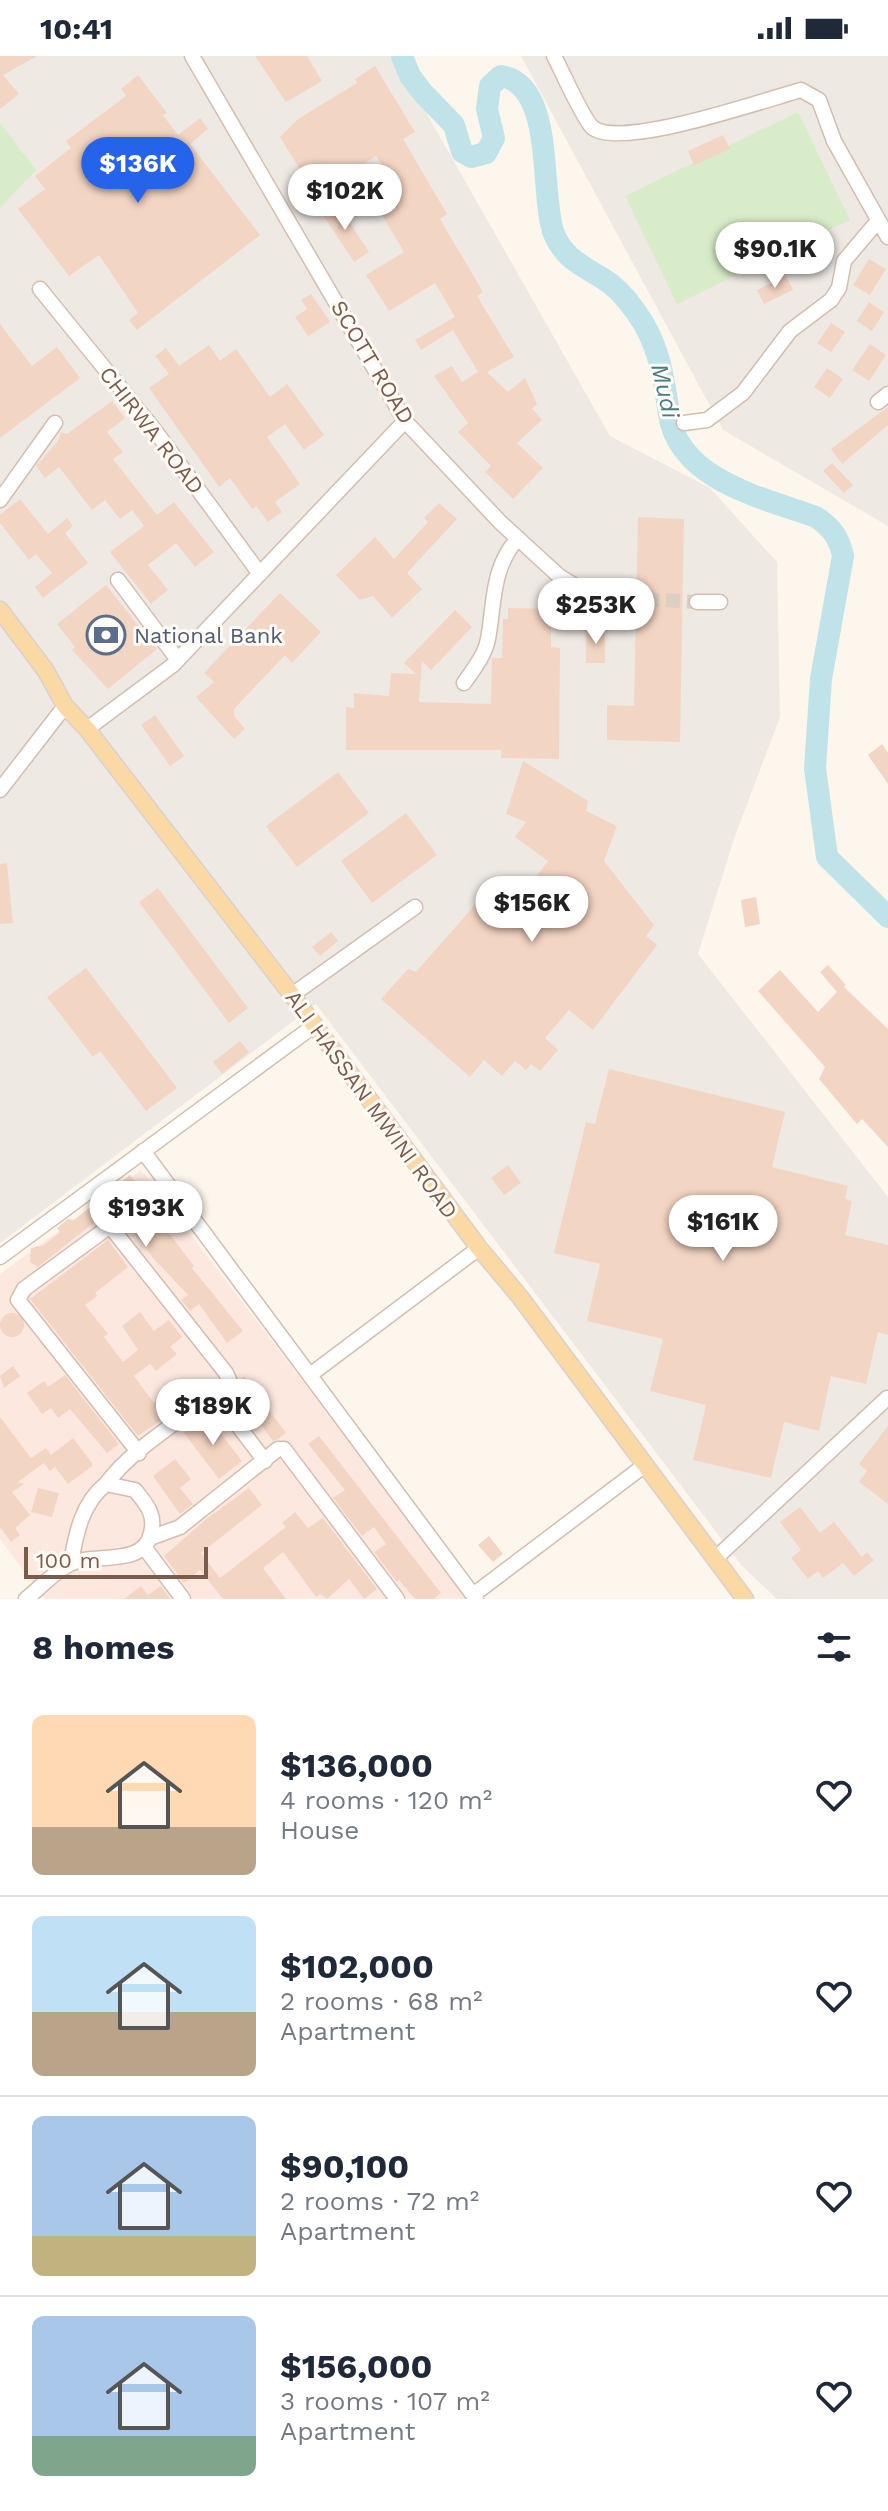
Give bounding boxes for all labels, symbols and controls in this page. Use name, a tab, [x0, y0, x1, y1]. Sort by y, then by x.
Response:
text: 10:41	[40, 11, 113, 46]
pin: $136K	[82, 137, 194, 205]
text: $136K	[99, 148, 177, 178]
pin: $102K	[289, 164, 401, 232]
text: $102K	[306, 175, 384, 205]
pin: $90.1K	[710, 222, 840, 290]
text: $90.1K	[733, 233, 817, 263]
street label: SCOTT ROAD	[326, 296, 419, 428]
water label: Mudi	[645, 361, 685, 422]
street label: CHIRWA ROAD	[94, 362, 209, 499]
pin: $253K	[540, 578, 652, 646]
text: $253K	[556, 589, 636, 619]
bank icon: National Bank	[85, 614, 127, 656]
place label: National Bank	[134, 623, 283, 648]
pin: $156K	[476, 876, 588, 944]
text: $156K	[493, 887, 571, 917]
street label: ALI HASSAN MWINI ROAD	[280, 985, 463, 1223]
pin: $193K	[90, 1181, 202, 1249]
text: $193K	[107, 1192, 185, 1222]
pin: $161K	[667, 1195, 779, 1263]
text: $161K	[687, 1206, 759, 1236]
pin: $189K	[157, 1379, 269, 1447]
text: $189K	[174, 1390, 252, 1420]
scale bar	[24, 1543, 208, 1579]
text: 100 m	[36, 1548, 100, 1573]
icon: filters	[812, 1625, 856, 1669]
text: 8 homes	[32, 1627, 174, 1667]
text: $136,000	[280, 1745, 433, 1785]
icon: home	[96, 1747, 192, 1843]
icon: heart	[812, 1773, 856, 1817]
text: 4 rooms · 120 m²	[280, 1785, 492, 1815]
text: House	[280, 1815, 359, 1845]
text: $102,000	[280, 1946, 434, 1986]
icon: home	[96, 1948, 192, 2044]
icon: heart	[812, 1974, 856, 2018]
text: 2 rooms · 68 m²	[280, 1986, 482, 2016]
text: Apartment	[280, 2016, 416, 2046]
text: $90,100	[280, 2146, 409, 2186]
icon: home	[96, 2148, 192, 2244]
icon: heart	[812, 2174, 856, 2218]
text: 2 rooms · 72 m²	[280, 2186, 479, 2216]
text: Apartment	[280, 2216, 416, 2246]
text: $156,000	[280, 2346, 432, 2386]
icon: home	[96, 2348, 192, 2444]
icon: heart	[812, 2374, 856, 2418]
text: 3 rooms · 107 m²	[280, 2386, 490, 2416]
text: Apartment	[280, 2416, 416, 2446]

